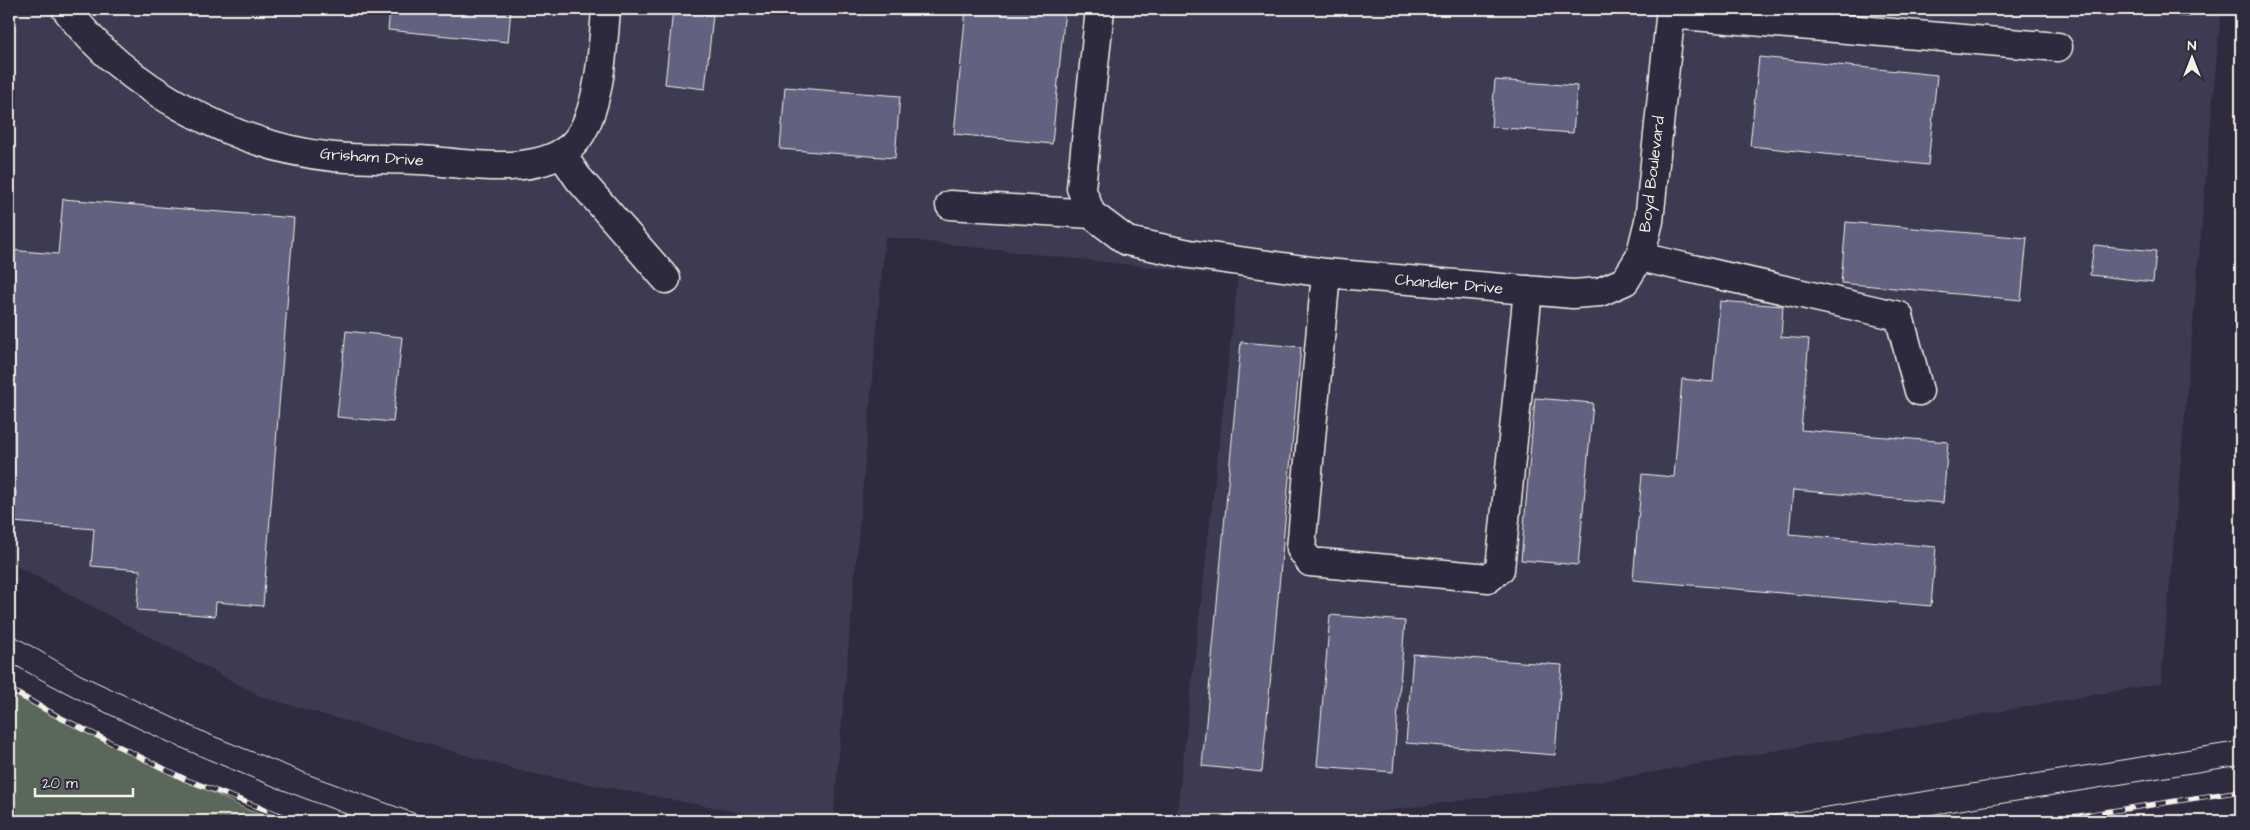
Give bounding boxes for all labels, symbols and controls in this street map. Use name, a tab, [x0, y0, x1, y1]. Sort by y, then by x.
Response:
north arrow	[2168, 32, 2218, 82]
text: N	[2188, 36, 2197, 56]
street label: Boyd Boulevard	[1634, 115, 1671, 233]
street label: Grisham Drive	[319, 142, 425, 172]
street label: Chandler Drive	[1394, 268, 1504, 300]
scale bar	[35, 765, 132, 797]
text: 20 m	[42, 773, 78, 794]

